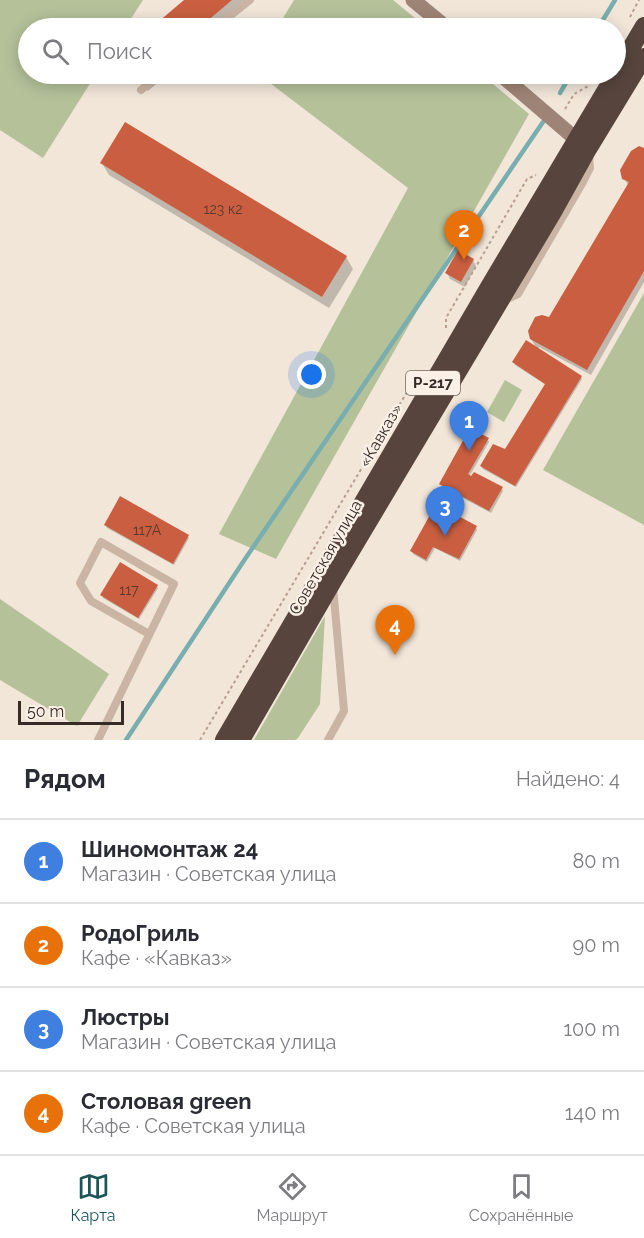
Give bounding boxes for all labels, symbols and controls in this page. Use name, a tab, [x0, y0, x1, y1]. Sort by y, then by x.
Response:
search box	[18, 18, 626, 84]
icon: search	[39, 35, 72, 68]
text: Поиск	[87, 38, 152, 64]
house number: 123 к2	[204, 201, 242, 217]
pin: 2	[444, 210, 484, 260]
your location	[297, 360, 326, 389]
road number: Р-217	[406, 371, 460, 395]
street label: «Кавказ»	[355, 400, 406, 470]
pin: 1	[450, 402, 488, 451]
pin: 3	[426, 486, 464, 536]
street label: Советская улица	[285, 497, 366, 618]
house number: 117А	[133, 522, 162, 538]
house number: 117	[119, 582, 139, 598]
pin: 4	[376, 606, 414, 655]
scale bar	[18, 698, 124, 726]
text: 50 m	[27, 702, 64, 721]
text: Рядом	[24, 764, 106, 794]
text: Найдено: 4	[516, 767, 620, 791]
text: Шиномонтаж 24	[81, 836, 258, 862]
text: 1	[39, 849, 48, 873]
text: 80 m	[572, 849, 620, 873]
text: Магазин · Советская улица	[81, 862, 336, 886]
text: РодоГриль	[81, 920, 199, 946]
text: 2	[38, 933, 49, 957]
text: 90 m	[573, 933, 620, 957]
text: Кафе · «Кавказ»	[81, 946, 232, 970]
text: Люстры	[81, 1004, 169, 1030]
text: 3	[38, 1017, 49, 1041]
text: 100 m	[563, 1017, 620, 1041]
text: Магазин · Советская улица	[81, 1030, 336, 1054]
text: Столовая green	[81, 1088, 251, 1114]
text: 4	[38, 1101, 49, 1125]
text: 140 m	[565, 1101, 620, 1125]
text: Кафе · Советская улица	[81, 1114, 306, 1138]
tab: Карта	[70, 1170, 116, 1225]
tab: Маршрут	[257, 1170, 328, 1225]
tab: Сохранённые	[469, 1170, 573, 1225]

